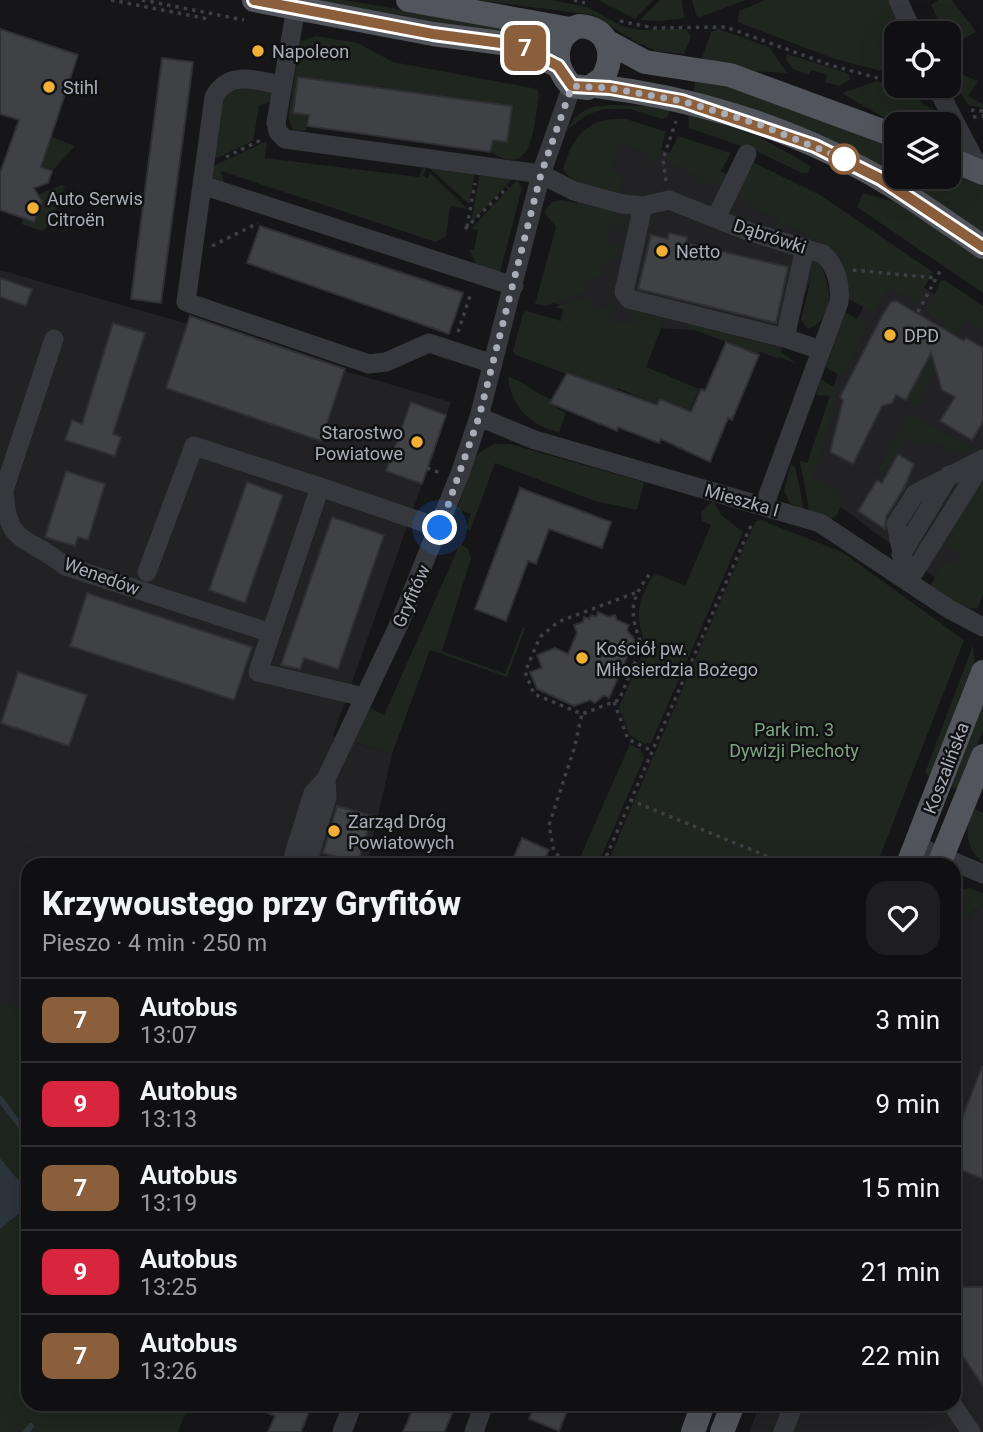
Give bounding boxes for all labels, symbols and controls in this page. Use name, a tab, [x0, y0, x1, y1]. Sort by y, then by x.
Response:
map controls	[884, 21, 961, 189]
button: locate	[884, 21, 961, 98]
line badge: 7	[502, 25, 548, 71]
text: 7	[518, 34, 532, 62]
place label: Napoleon	[272, 41, 349, 62]
marker: Napoleon	[250, 43, 266, 59]
place label: Stihl	[63, 77, 98, 98]
marker: Stihl	[41, 79, 57, 95]
button: layers	[884, 112, 961, 189]
unlabelled marker	[829, 144, 859, 174]
place label: Auto Serwis Citroën	[47, 188, 143, 230]
marker: Auto Serwis Citroën	[25, 200, 41, 216]
street label: Dąbrówki	[731, 214, 809, 258]
place label: Netto	[676, 241, 720, 262]
marker: Netto	[654, 243, 670, 259]
place label: DPD	[904, 325, 939, 346]
marker: DPD	[882, 327, 898, 343]
place label: Starostwo Powiatowe	[315, 422, 403, 464]
marker: Starostwo Powiatowe	[409, 434, 425, 450]
street label: Mieszka I	[703, 479, 781, 521]
your location	[422, 510, 457, 545]
street label: Wenedów	[61, 553, 143, 599]
street label: Gryfitów	[388, 561, 434, 631]
place label: Kościół pw. Miłosierdzia Bożego	[596, 638, 758, 680]
marker: Kościół pw. Miłosierdzia Bożego	[574, 650, 590, 666]
park label: Park im. 3 Dywizji Piechoty	[729, 719, 859, 761]
street label: Koszalińska	[919, 719, 973, 817]
place label: Zarząd Dróg Powiatowych	[348, 811, 454, 853]
marker: Zarząd Dróg Powiatowych	[326, 823, 342, 839]
button: heart	[866, 881, 940, 955]
text: Krzywoustego przy Gryfitów	[42, 884, 461, 923]
text: Pieszo · 4 min · 250 m	[42, 930, 267, 957]
text: Autobus	[140, 992, 238, 1022]
text: 3 min	[875, 1005, 940, 1035]
text: 7	[74, 1006, 87, 1034]
text: 13:07	[140, 1022, 197, 1049]
text: Autobus	[140, 1076, 238, 1106]
text: 9 min	[875, 1089, 940, 1119]
text: 9	[74, 1090, 87, 1118]
text: 13:13	[140, 1106, 197, 1133]
text: Autobus	[140, 1160, 238, 1190]
text: 15 min	[861, 1173, 940, 1203]
text: 7	[74, 1174, 87, 1202]
text: 13:19	[140, 1190, 197, 1217]
text: Autobus	[140, 1244, 238, 1274]
text: 21 min	[861, 1257, 940, 1287]
text: 9	[74, 1258, 87, 1286]
text: 13:25	[140, 1274, 197, 1301]
text: Autobus	[140, 1328, 238, 1358]
text: 22 min	[861, 1341, 940, 1371]
text: 7	[74, 1342, 87, 1370]
text: 13:26	[140, 1358, 197, 1385]

